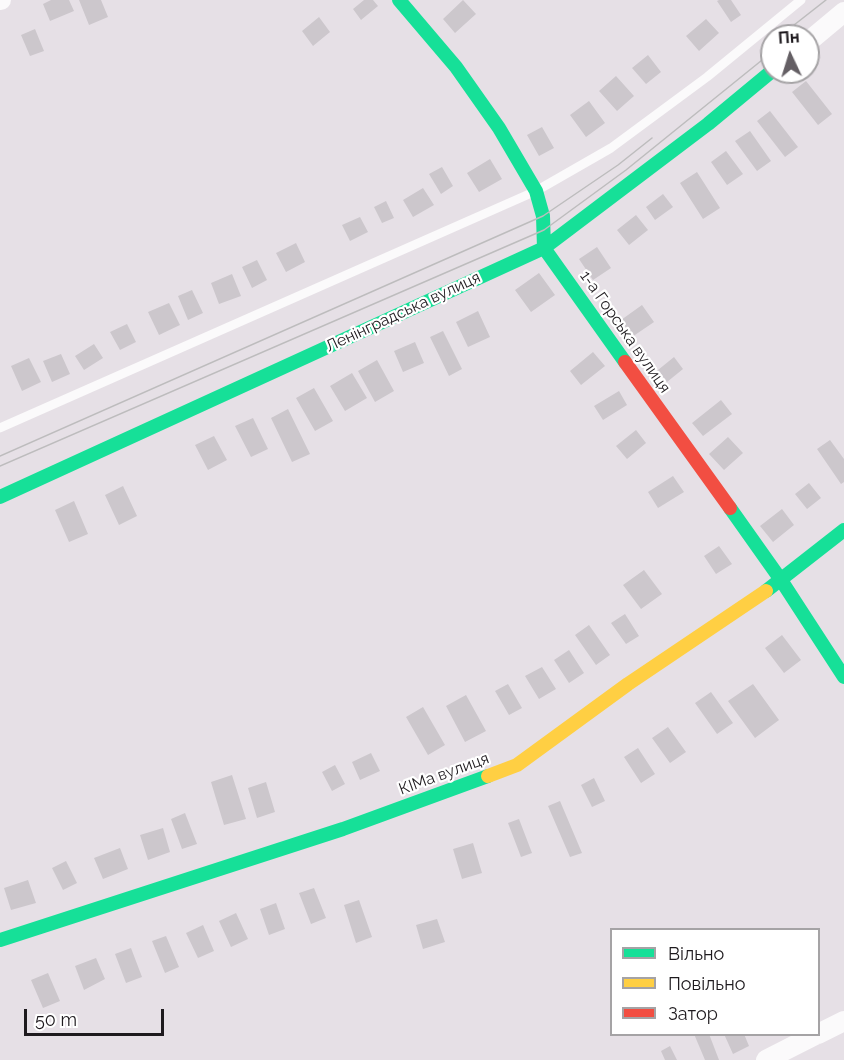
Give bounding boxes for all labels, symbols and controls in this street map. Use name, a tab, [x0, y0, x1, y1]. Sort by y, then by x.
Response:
north arrow	[760, 24, 820, 84]
text: Пн	[778, 27, 800, 48]
street label: 1-а Горська вулиця	[576, 267, 674, 397]
street label: Ленінградська вулиця	[323, 268, 483, 356]
street label: КІМа вулиця	[396, 749, 492, 799]
legend	[610, 928, 820, 1036]
text: Вільно	[668, 943, 724, 964]
text: Повільно	[668, 973, 745, 994]
scale bar	[27, 997, 166, 1035]
text: Затор	[668, 1003, 718, 1024]
text: 50 m	[35, 1009, 77, 1030]

